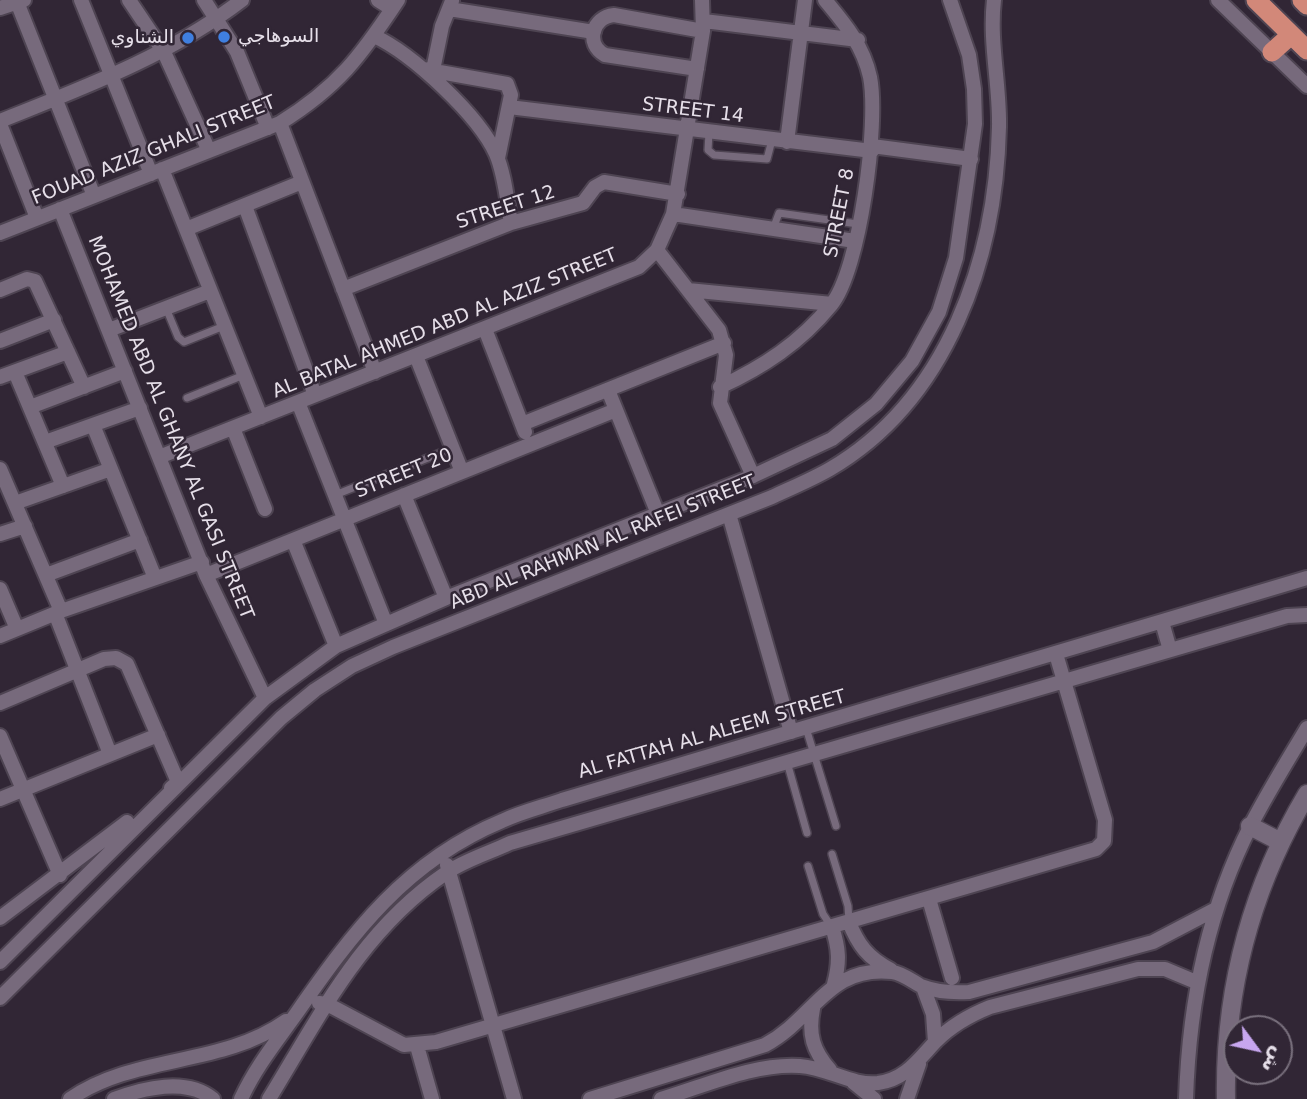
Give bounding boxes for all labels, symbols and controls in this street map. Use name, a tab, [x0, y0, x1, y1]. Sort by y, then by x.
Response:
place label: السوهاجي	[238, 26, 319, 48]
place label: الشناوي	[110, 27, 174, 49]
marker: السوهاجي	[216, 29, 232, 45]
marker: الشناوي	[180, 30, 196, 46]
street label: FOUAD AZIZ GHALI STREET	[29, 92, 279, 210]
street label: STREET 14	[641, 93, 745, 129]
street label: STREET 8	[820, 166, 860, 260]
street label: STREET 12	[454, 181, 558, 235]
street label: MOHAMED ABD AL GHANY AL GASI STREET	[82, 233, 258, 623]
street label: AL BATAL AHMED ABD AL AZIZ STREET	[269, 244, 621, 404]
street label: STREET 20	[352, 444, 456, 504]
street label: ABD AL RAHMAN AL RAFEI STREET	[447, 471, 759, 615]
street label: AL FATTAH AL ALEEM STREET	[576, 686, 848, 784]
north arrow	[1223, 1015, 1293, 1085]
text: ش	[1258, 1043, 1290, 1077]

